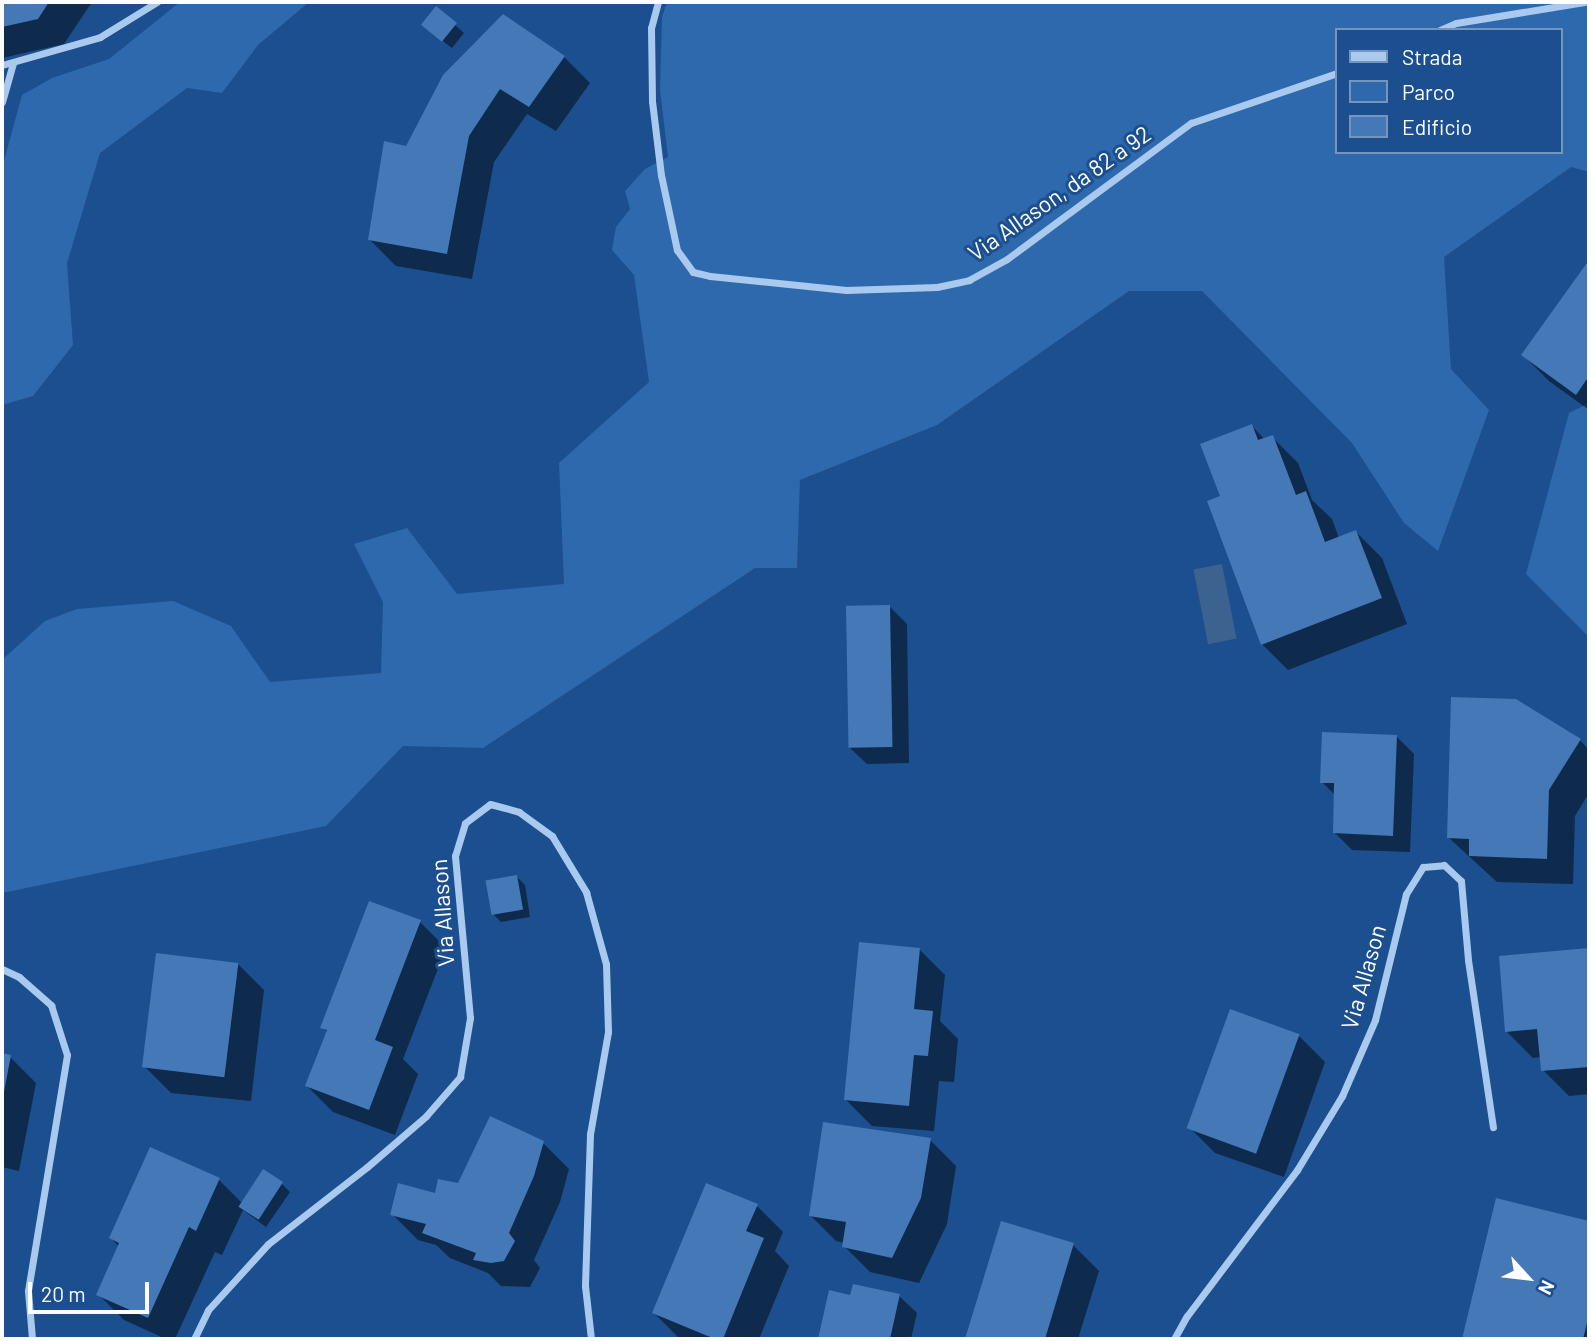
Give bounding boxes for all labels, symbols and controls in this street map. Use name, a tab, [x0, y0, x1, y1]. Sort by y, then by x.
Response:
legend	[1336, 28, 1563, 154]
text: Strada	[1402, 44, 1462, 69]
text: Parco	[1402, 79, 1455, 104]
text: Edificio	[1402, 114, 1472, 139]
street label: Via Allason, da 82 a 92	[962, 120, 1156, 266]
street label: Via Allason	[424, 858, 460, 968]
street label: Via Allason	[1335, 921, 1391, 1033]
north arrow	[1493, 1243, 1563, 1313]
scale bar	[32, 1268, 152, 1312]
text: N	[1534, 1277, 1560, 1299]
text: 20 m	[41, 1281, 86, 1306]

